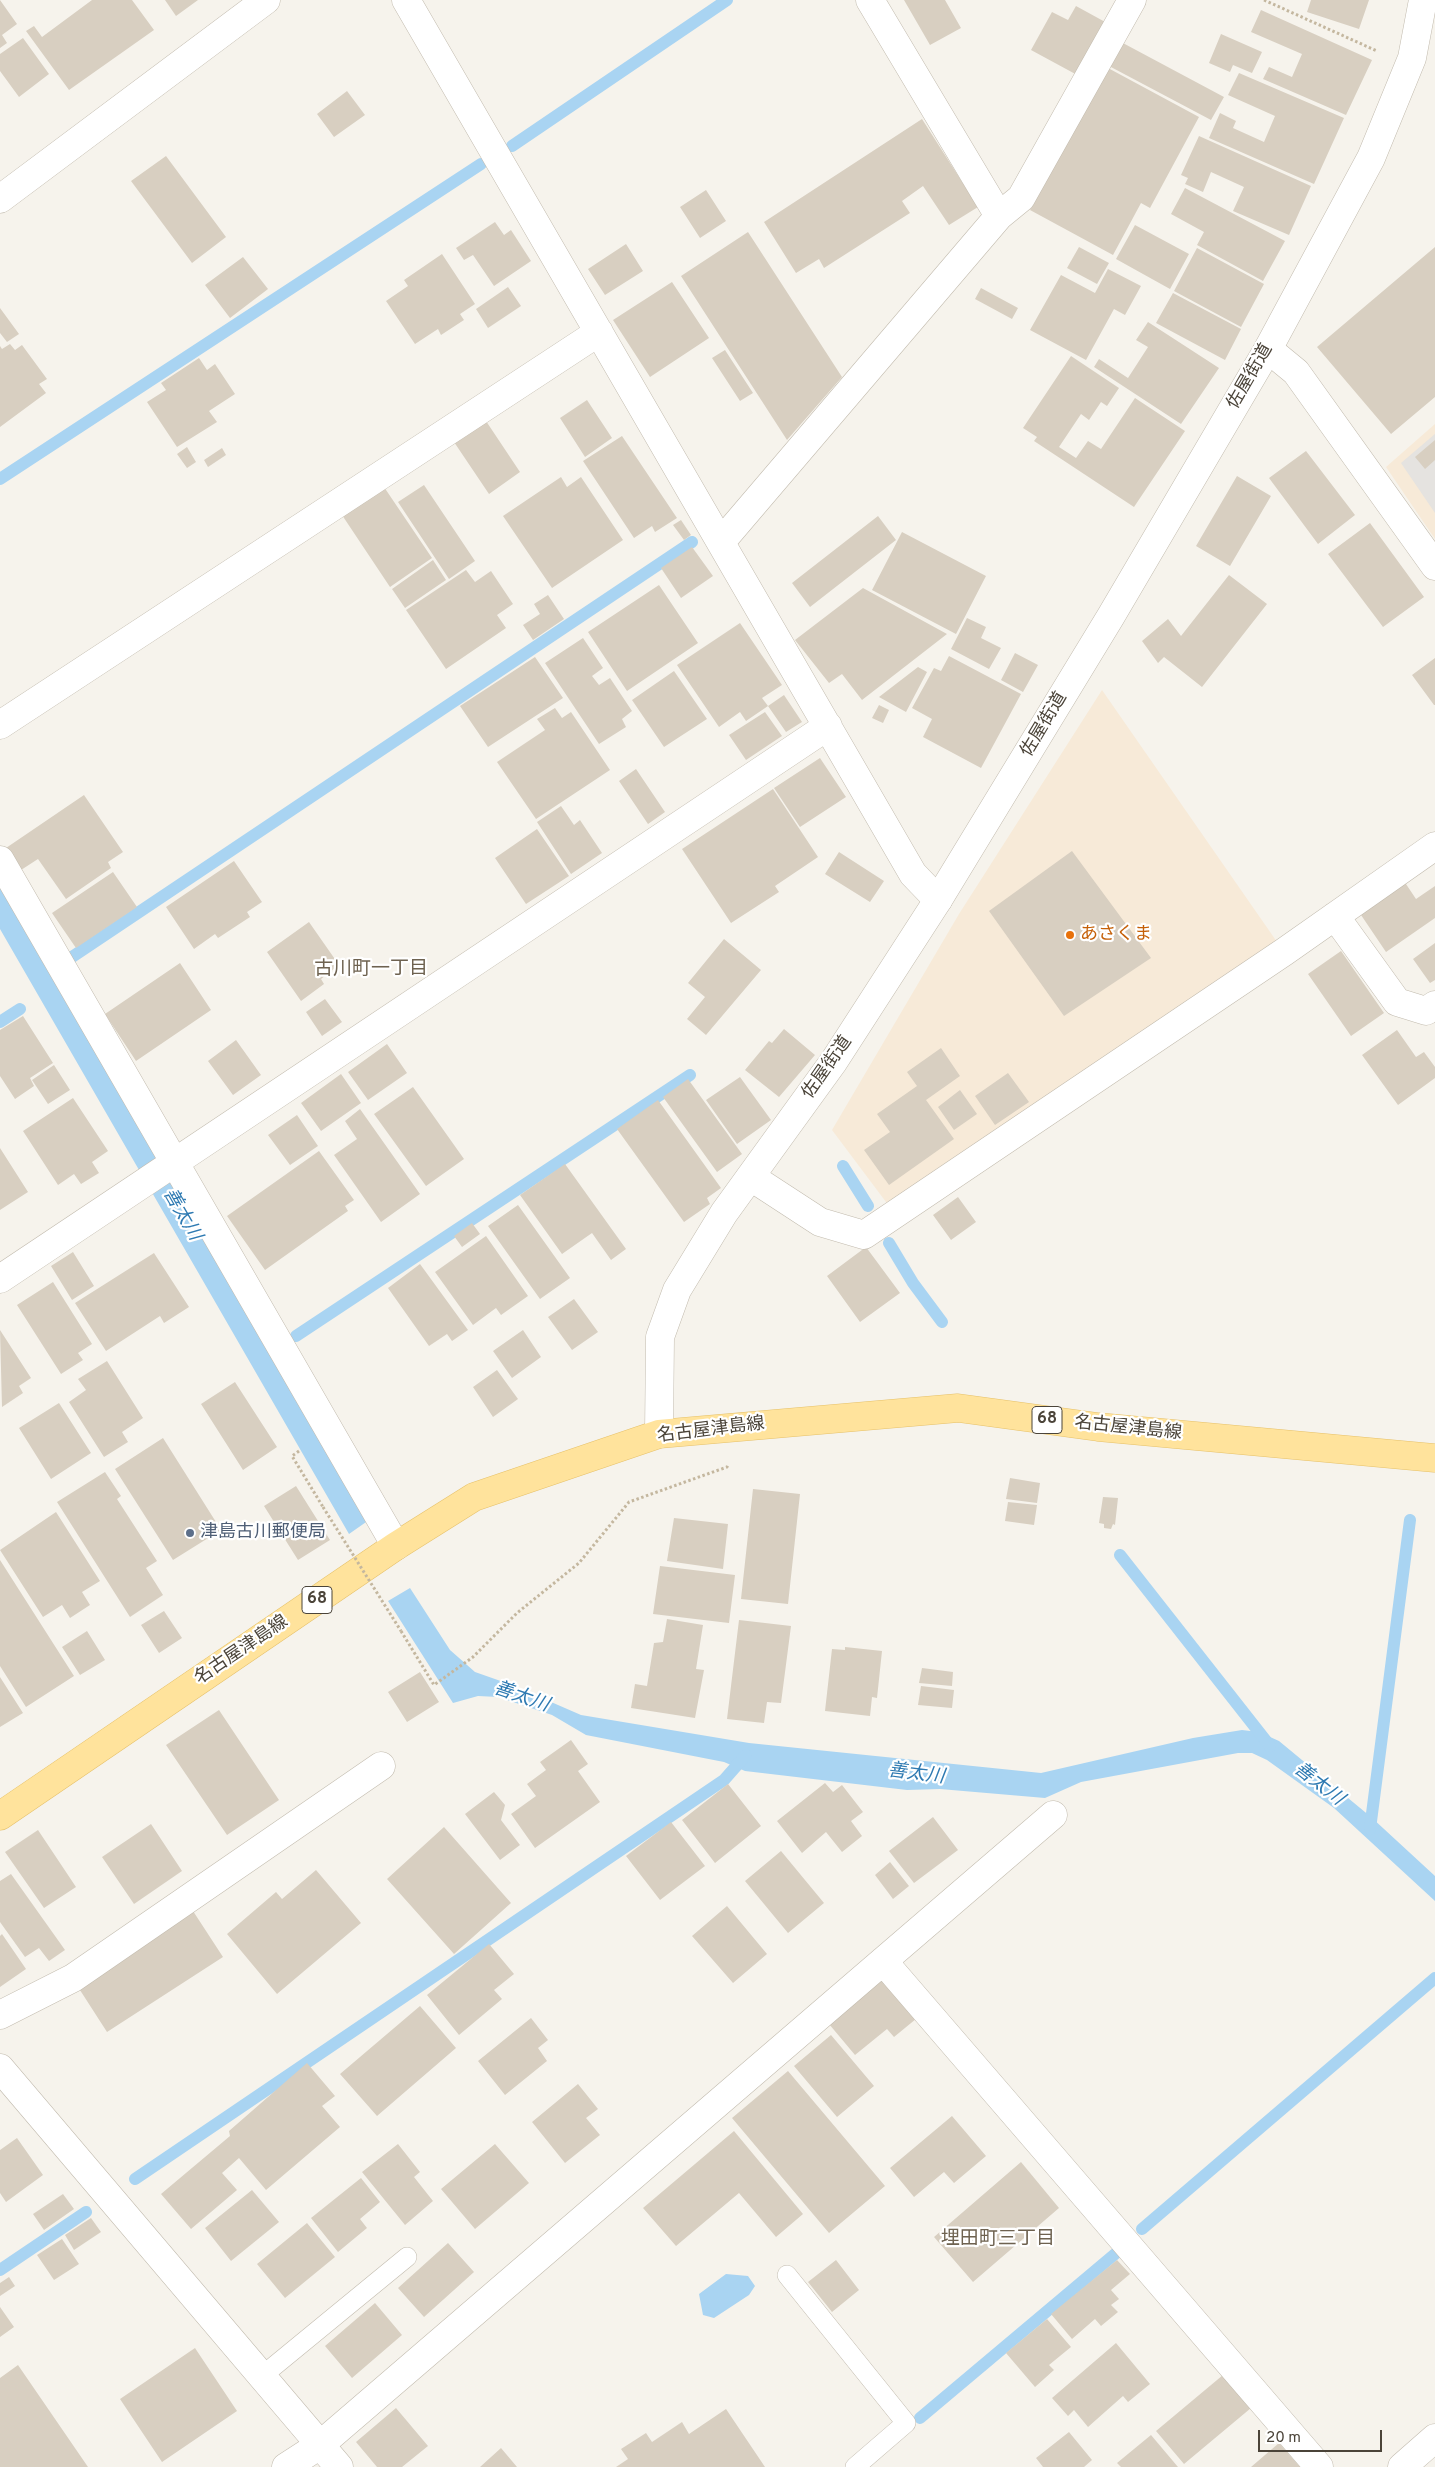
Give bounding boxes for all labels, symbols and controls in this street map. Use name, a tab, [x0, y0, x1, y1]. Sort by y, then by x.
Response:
street label: 佐屋街道	[1224, 340, 1278, 414]
street label: 佐屋街道	[1017, 689, 1073, 761]
place label: あさくま	[1080, 924, 1152, 946]
marker: あさくま	[1064, 929, 1076, 941]
district label: 古川町一丁目	[314, 959, 428, 981]
street label: 佐屋街道	[799, 1032, 857, 1104]
water label: 善太川	[157, 1185, 205, 1245]
road number: 68	[1032, 1406, 1062, 1434]
street label: 名古屋津島線	[1073, 1413, 1183, 1445]
street label: 名古屋津島線	[656, 1414, 766, 1448]
place label: 津島古川郵便局	[200, 1522, 326, 1544]
marker: 津島古川郵便局	[184, 1527, 196, 1539]
road number: 68	[302, 1586, 332, 1614]
street label: 名古屋津島線	[191, 1612, 293, 1690]
water label: 善太川	[490, 1678, 552, 1718]
water label: 善太川	[1289, 1758, 1347, 1812]
water label: 善太川	[886, 1760, 946, 1790]
district label: 埋田町三丁目	[941, 2229, 1055, 2251]
scale bar	[1260, 2420, 1384, 2452]
text: 20 m	[1266, 2429, 1301, 2448]

